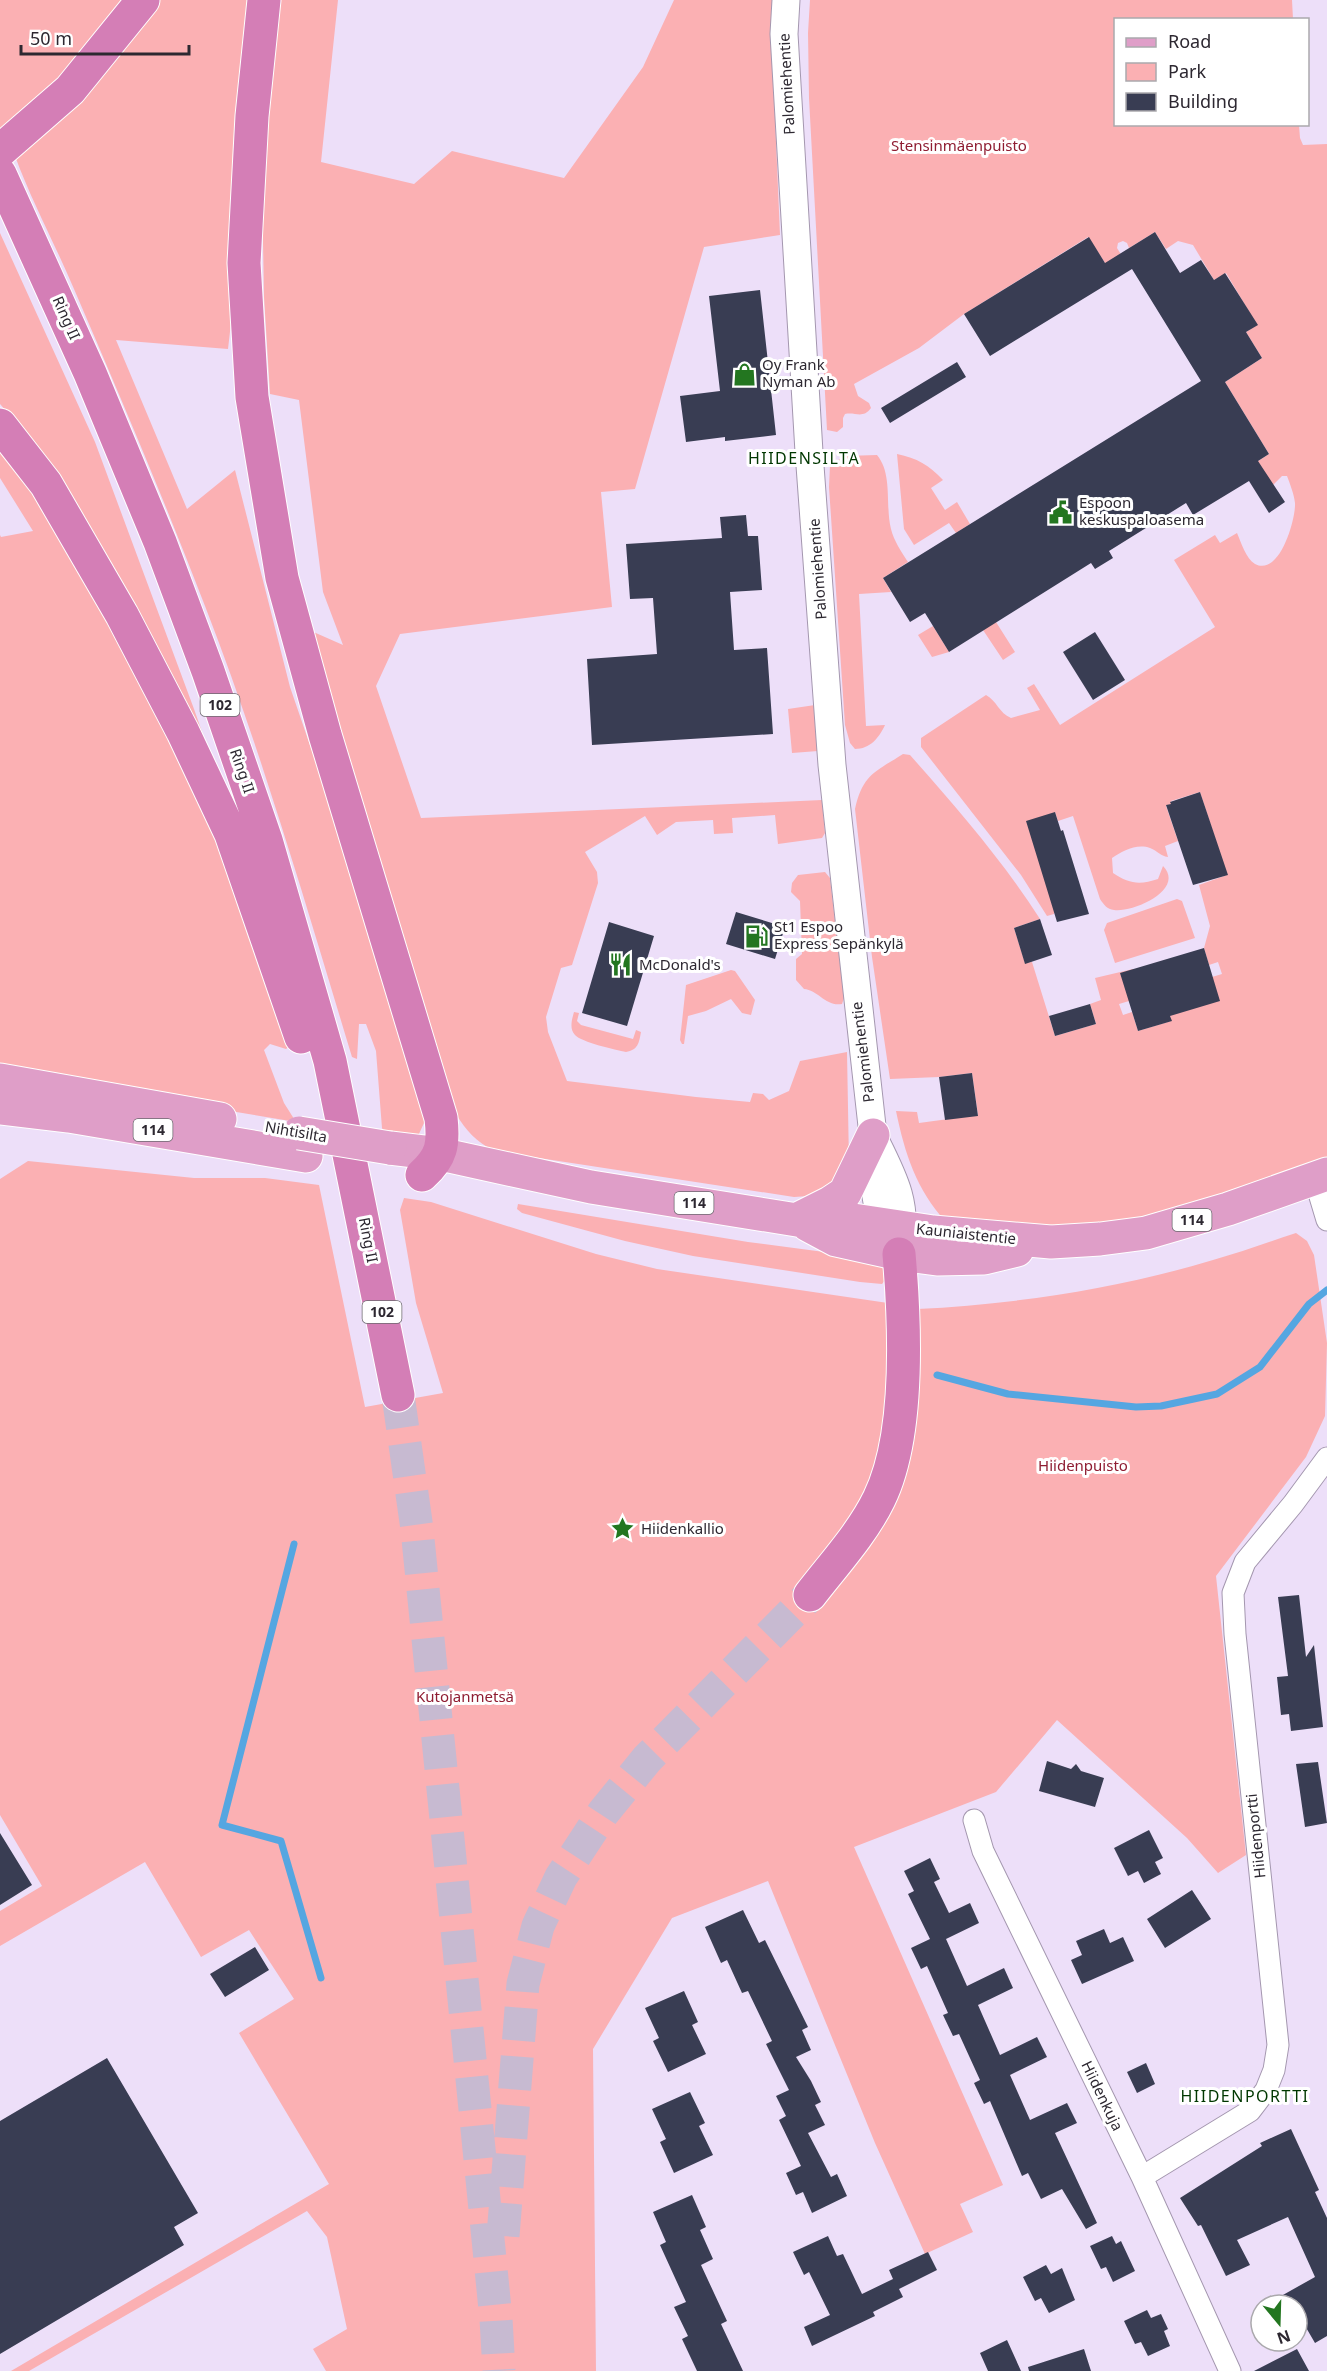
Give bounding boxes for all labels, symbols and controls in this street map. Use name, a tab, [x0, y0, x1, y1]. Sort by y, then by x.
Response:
scale bar	[21, 18, 189, 56]
legend	[1114, 18, 1309, 126]
text: 50 m	[30, 26, 72, 50]
text: Road	[1168, 29, 1211, 53]
street label: Palomiehentie	[773, 33, 799, 135]
text: Park	[1168, 59, 1206, 83]
text: Building	[1168, 89, 1238, 113]
park label: Stensinmäenpuisto	[891, 135, 1027, 155]
street label: Ring II	[48, 293, 85, 343]
place label: Oy Frank Nyman Ab	[762, 354, 835, 391]
shop icon: Oy Frank Nyman Ab	[731, 361, 757, 387]
district label: HIIDENSILTA	[748, 447, 860, 469]
place label: Espoon keskuspaloasema	[1079, 492, 1204, 529]
public building icon: Espoon keskuspaloasema	[1048, 499, 1074, 525]
street label: Palomiehentie	[803, 518, 831, 620]
road number: 102	[200, 694, 240, 716]
street label: Ring II	[226, 746, 260, 796]
place label: St1 Espoo Express Sepänkylä	[774, 916, 904, 953]
fuel station icon: St1 Espoo Express Sepänkylä	[743, 923, 769, 949]
restaurant icon: McDonald's	[608, 952, 634, 978]
place label: McDonald's	[639, 954, 721, 974]
street label: Palomiehentie	[846, 1001, 878, 1104]
street label: Nihtisilta	[264, 1116, 329, 1146]
road number: 114	[134, 1119, 172, 1141]
road number: 114	[674, 1192, 714, 1214]
road number: 114	[1172, 1209, 1212, 1231]
street label: Ring II	[355, 1215, 383, 1264]
street label: Kauniaistentie	[915, 1218, 1017, 1248]
road number: 102	[362, 1301, 401, 1323]
park label: Hiidenpuisto	[1038, 1455, 1128, 1475]
place icon: Hiidenkallio	[610, 1516, 636, 1542]
place label: Hiidenkallio	[641, 1518, 724, 1538]
park label: Kutojanmetsä	[416, 1686, 514, 1706]
street label: Hiidenportti	[1241, 1793, 1269, 1879]
street label: Hiidenkuja	[1077, 2057, 1128, 2134]
district label: HIIDENPORTTI	[1180, 2085, 1310, 2107]
north arrow	[1249, 2293, 1309, 2353]
text: N	[1274, 2325, 1294, 2350]

